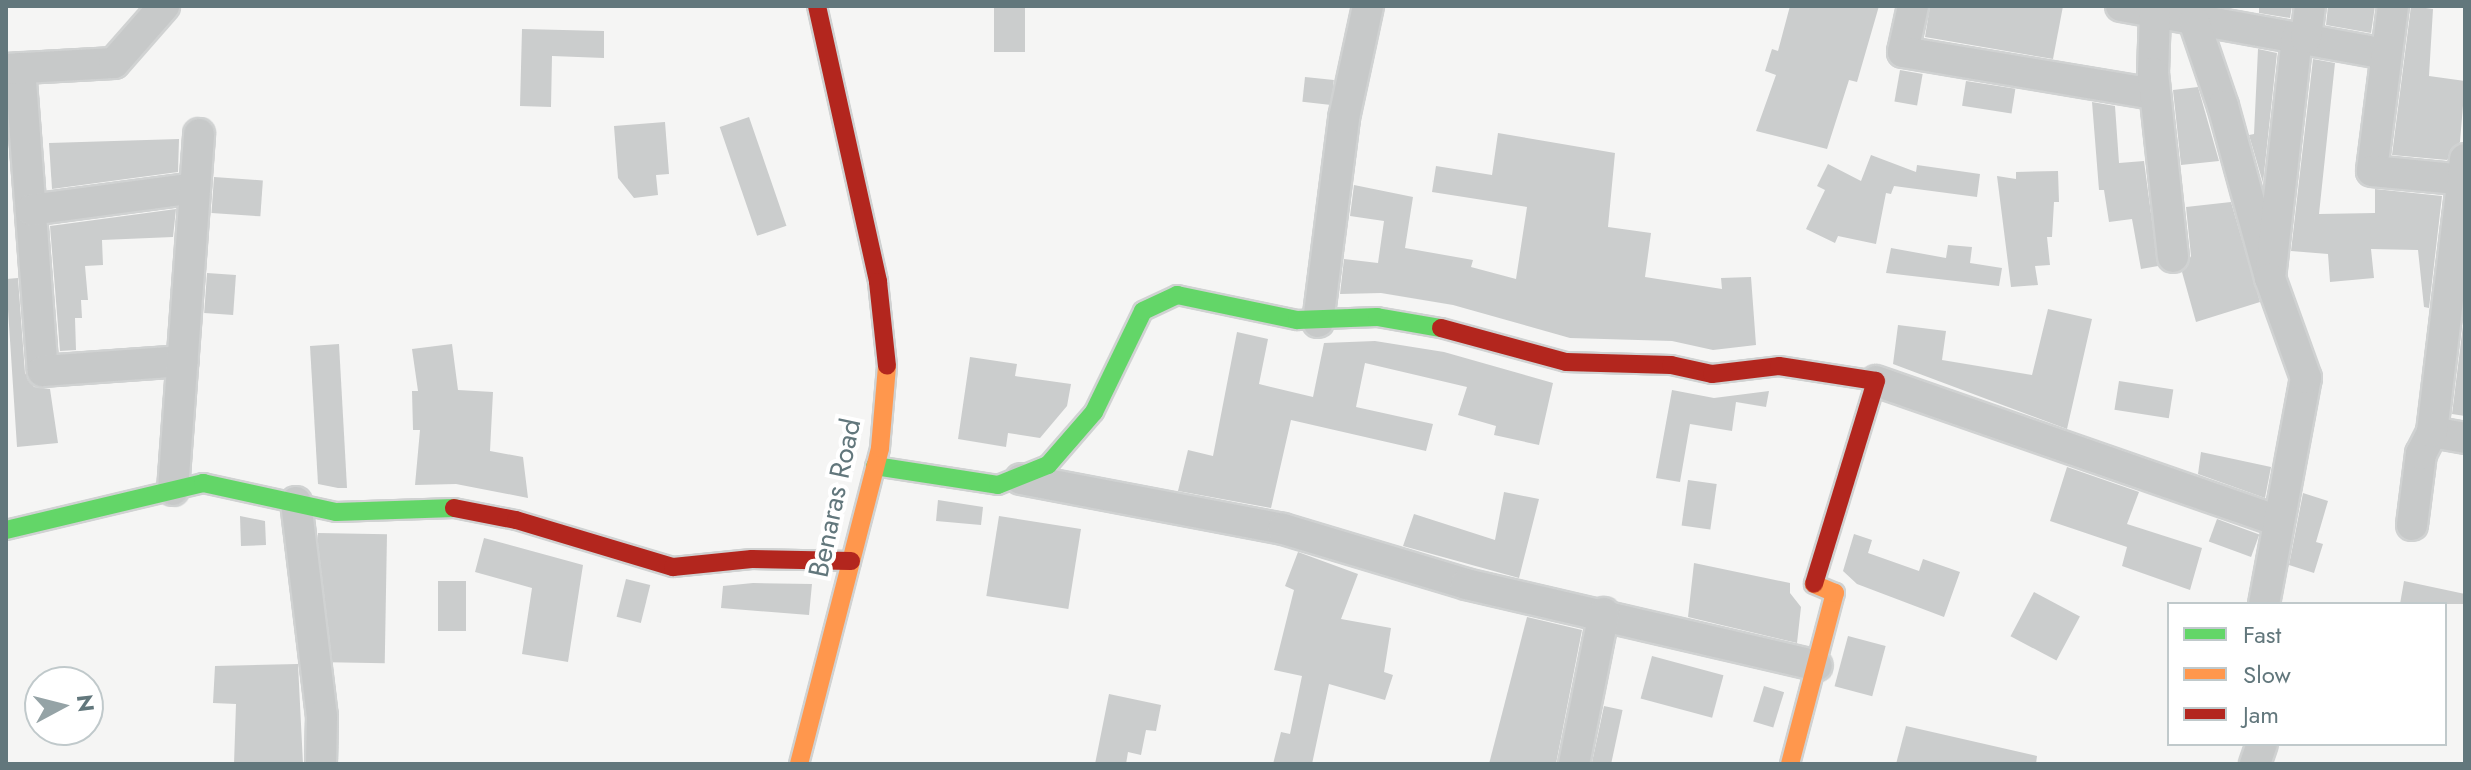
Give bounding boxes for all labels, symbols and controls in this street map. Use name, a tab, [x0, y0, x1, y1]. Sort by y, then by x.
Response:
street label: Benaras Road	[802, 416, 868, 580]
legend	[2167, 602, 2447, 746]
text: Fast	[2243, 617, 2281, 652]
text: Slow	[2243, 657, 2291, 692]
north arrow	[24, 666, 104, 746]
text: N	[69, 693, 103, 714]
text: Jam	[2243, 697, 2279, 732]

